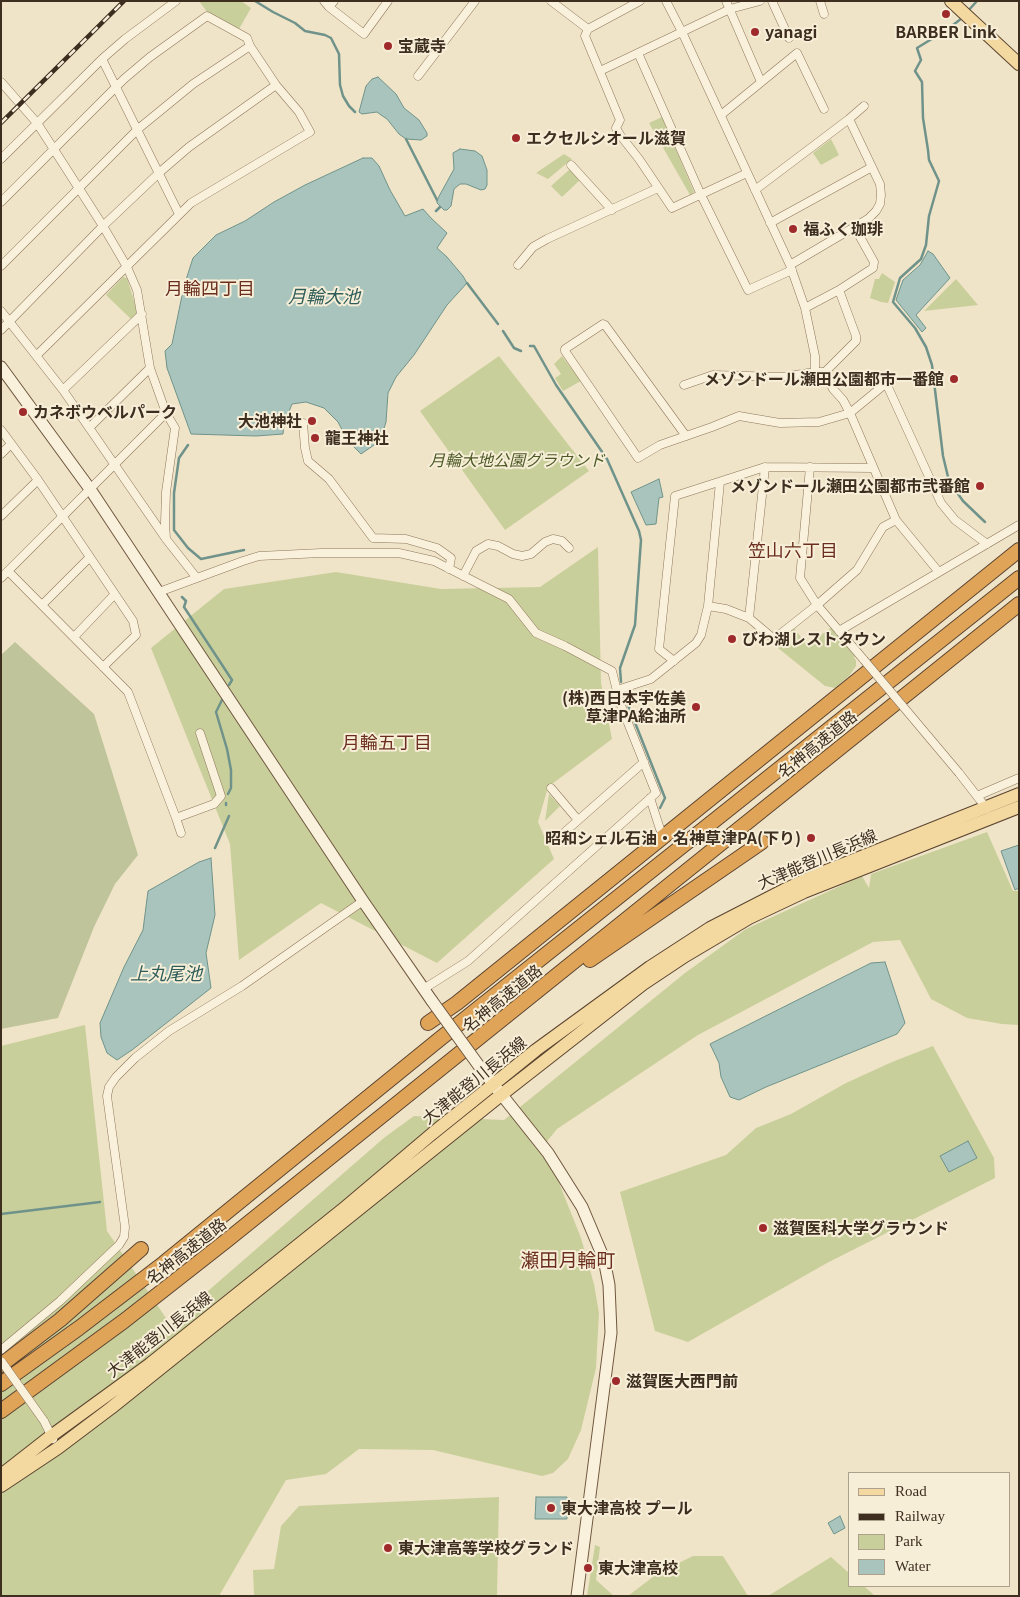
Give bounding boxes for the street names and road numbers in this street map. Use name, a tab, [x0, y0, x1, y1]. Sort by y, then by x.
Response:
street label: 名神高速道路	[774, 706, 860, 782]
street label: 大津能登川長浜線	[754, 825, 880, 893]
street label: 名神高速道路	[459, 960, 545, 1036]
street label: 大津能登川長浜線	[418, 1032, 530, 1128]
street label: 名神高速道路	[142, 1214, 230, 1288]
street label: 大津能登川長浜線	[103, 1287, 215, 1381]

